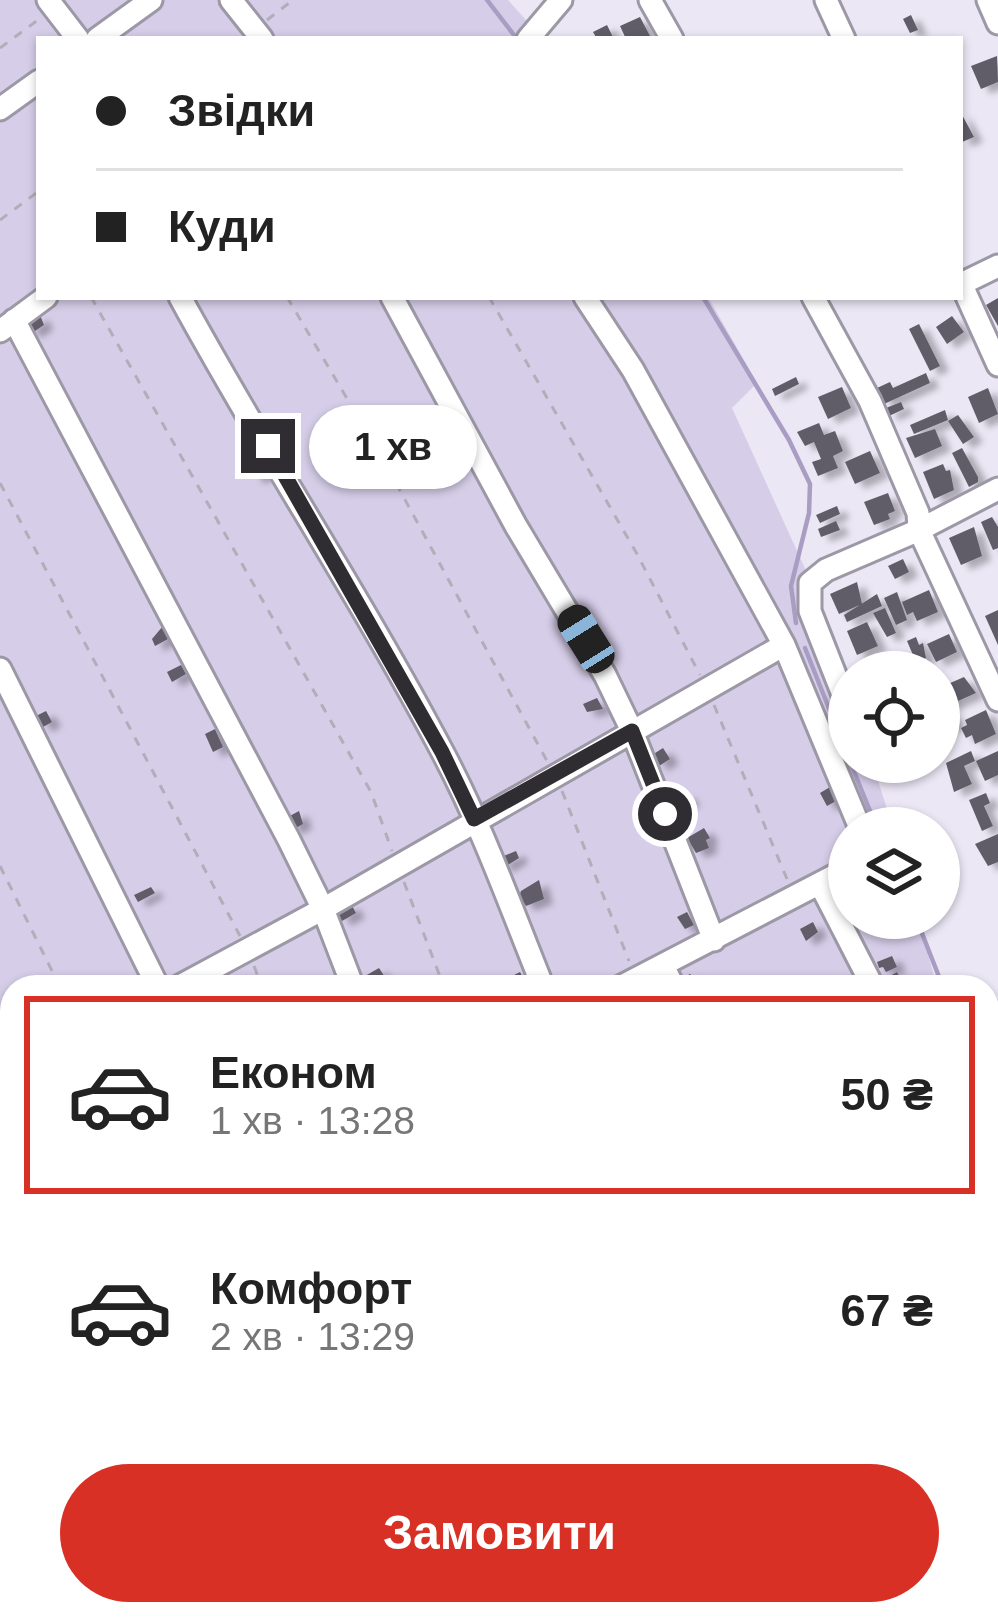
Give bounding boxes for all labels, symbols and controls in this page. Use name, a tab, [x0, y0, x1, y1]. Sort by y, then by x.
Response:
text: Звідки	[168, 85, 315, 136]
text: Куди	[168, 201, 276, 252]
callout: 1 хв	[310, 404, 478, 488]
route end	[241, 419, 295, 473]
text: 1 хв	[354, 425, 432, 468]
car	[552, 599, 620, 679]
map controls	[828, 651, 960, 939]
button: locate	[828, 651, 960, 783]
route start	[638, 787, 692, 841]
button: layers	[828, 807, 960, 939]
icon: car	[66, 1041, 174, 1149]
text: Економ	[210, 1047, 377, 1098]
text: 50 ₴	[840, 1069, 933, 1120]
text: 1 хв · 13:28	[210, 1099, 415, 1142]
icon: car	[66, 1257, 174, 1365]
text: Комфорт	[210, 1263, 412, 1314]
text: 67 ₴	[840, 1285, 933, 1336]
text: 2 хв · 13:29	[210, 1315, 415, 1358]
button: Замовити	[60, 1464, 939, 1602]

